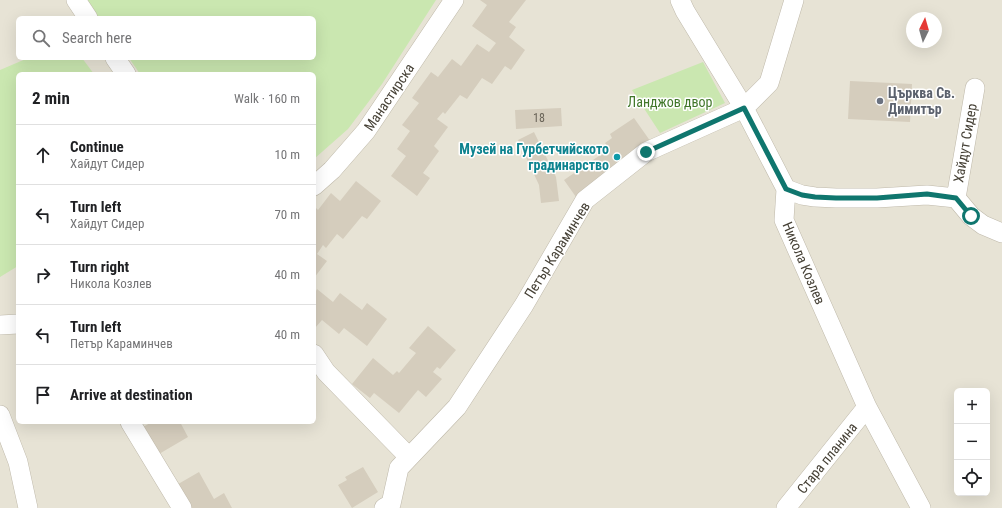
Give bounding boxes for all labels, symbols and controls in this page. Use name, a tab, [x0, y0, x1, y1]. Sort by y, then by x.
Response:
north arrow	[906, 12, 942, 48]
search box	[16, 16, 316, 60]
icon: search	[30, 27, 52, 49]
text: Search here	[62, 29, 132, 47]
street label: Манастирска	[361, 60, 417, 134]
place label: Църква Св. Димитър	[888, 85, 955, 117]
text: 2 min	[32, 88, 70, 108]
text: Walk · 160 m	[234, 91, 300, 106]
park label: Ланджов двор	[628, 94, 713, 110]
marker: Църква Св. Димитър	[875, 96, 885, 106]
street label: Хайдут Сидер	[950, 102, 980, 184]
house number: 18	[533, 111, 545, 125]
text: Continue	[70, 138, 124, 156]
place label: Музей на Гурбетчийското градинарство	[459, 141, 609, 173]
route end	[637, 143, 655, 161]
icon: ahead	[32, 144, 54, 166]
text: 10 m	[274, 147, 300, 162]
marker: Музей на Гурбетчийското градинарство	[612, 152, 622, 162]
text: Хайдут Сидер	[70, 156, 144, 171]
text: Turn left	[70, 198, 121, 216]
street label: Петър Караминчев	[521, 199, 593, 301]
icon: left	[32, 204, 54, 226]
text: 70 m	[274, 207, 300, 222]
route start	[962, 207, 980, 225]
text: Хайдут Сидер	[70, 216, 144, 231]
street label: Никола Козлев	[779, 219, 829, 307]
text: Turn right	[70, 258, 129, 276]
icon: right	[32, 264, 54, 286]
text: 40 m	[274, 267, 300, 282]
text: Никола Козлев	[70, 276, 152, 291]
text: Turn left	[70, 318, 121, 336]
icon: left	[32, 324, 54, 346]
text: 40 m	[274, 327, 300, 342]
text: Петър Караминчев	[70, 336, 173, 351]
icon: arrive	[32, 384, 54, 406]
text: Arrive at destination	[70, 386, 193, 404]
map controls	[954, 388, 990, 496]
button: +	[954, 388, 990, 424]
street label: Стара планина	[794, 419, 860, 497]
button: −	[954, 424, 990, 460]
button: locate	[954, 460, 990, 496]

